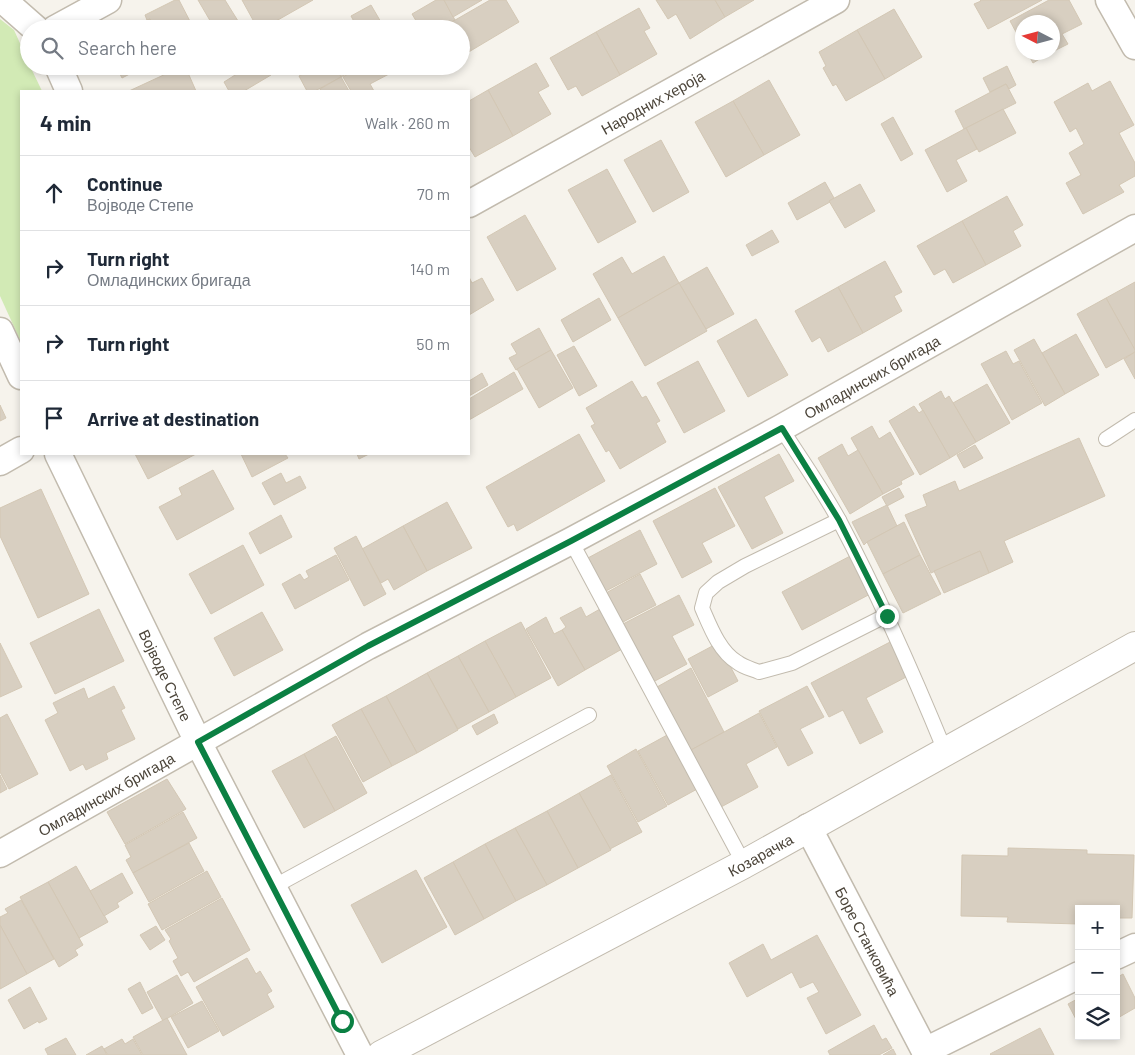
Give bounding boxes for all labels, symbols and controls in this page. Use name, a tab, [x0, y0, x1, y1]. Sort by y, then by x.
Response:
north arrow	[1015, 15, 1060, 60]
search box	[20, 20, 470, 75]
icon: search	[38, 34, 66, 62]
text: Search here	[78, 36, 177, 59]
street label: Народних хероја	[598, 66, 708, 138]
text: 4 min	[40, 110, 91, 135]
text: Walk · 260 m	[365, 113, 450, 132]
text: Continue	[87, 172, 163, 195]
icon: ahead	[40, 179, 68, 207]
text: 70 m	[417, 184, 450, 203]
text: Војводе Степе	[87, 195, 194, 214]
text: Turn right	[87, 247, 169, 270]
icon: right	[40, 254, 68, 282]
text: 140 m	[410, 259, 450, 278]
text: Омладинских бригада	[87, 270, 251, 289]
icon: right	[40, 329, 68, 357]
street label: Омладинских бригада	[801, 331, 944, 422]
text: Turn right	[87, 332, 169, 355]
text: 50 m	[416, 334, 450, 353]
icon: arrive	[40, 404, 68, 432]
text: Arrive at destination	[87, 407, 259, 430]
route end	[876, 605, 899, 628]
street label: Војводе Степе	[136, 626, 196, 724]
street label: Омладинских бригада	[35, 748, 178, 840]
street label: Козарачка	[725, 829, 797, 880]
street label: Боре Станковића	[832, 884, 904, 999]
map controls	[1075, 905, 1120, 1040]
button: +	[1075, 905, 1120, 950]
button: −	[1075, 950, 1120, 995]
button: layers	[1075, 995, 1120, 1040]
route start	[331, 1010, 354, 1033]

